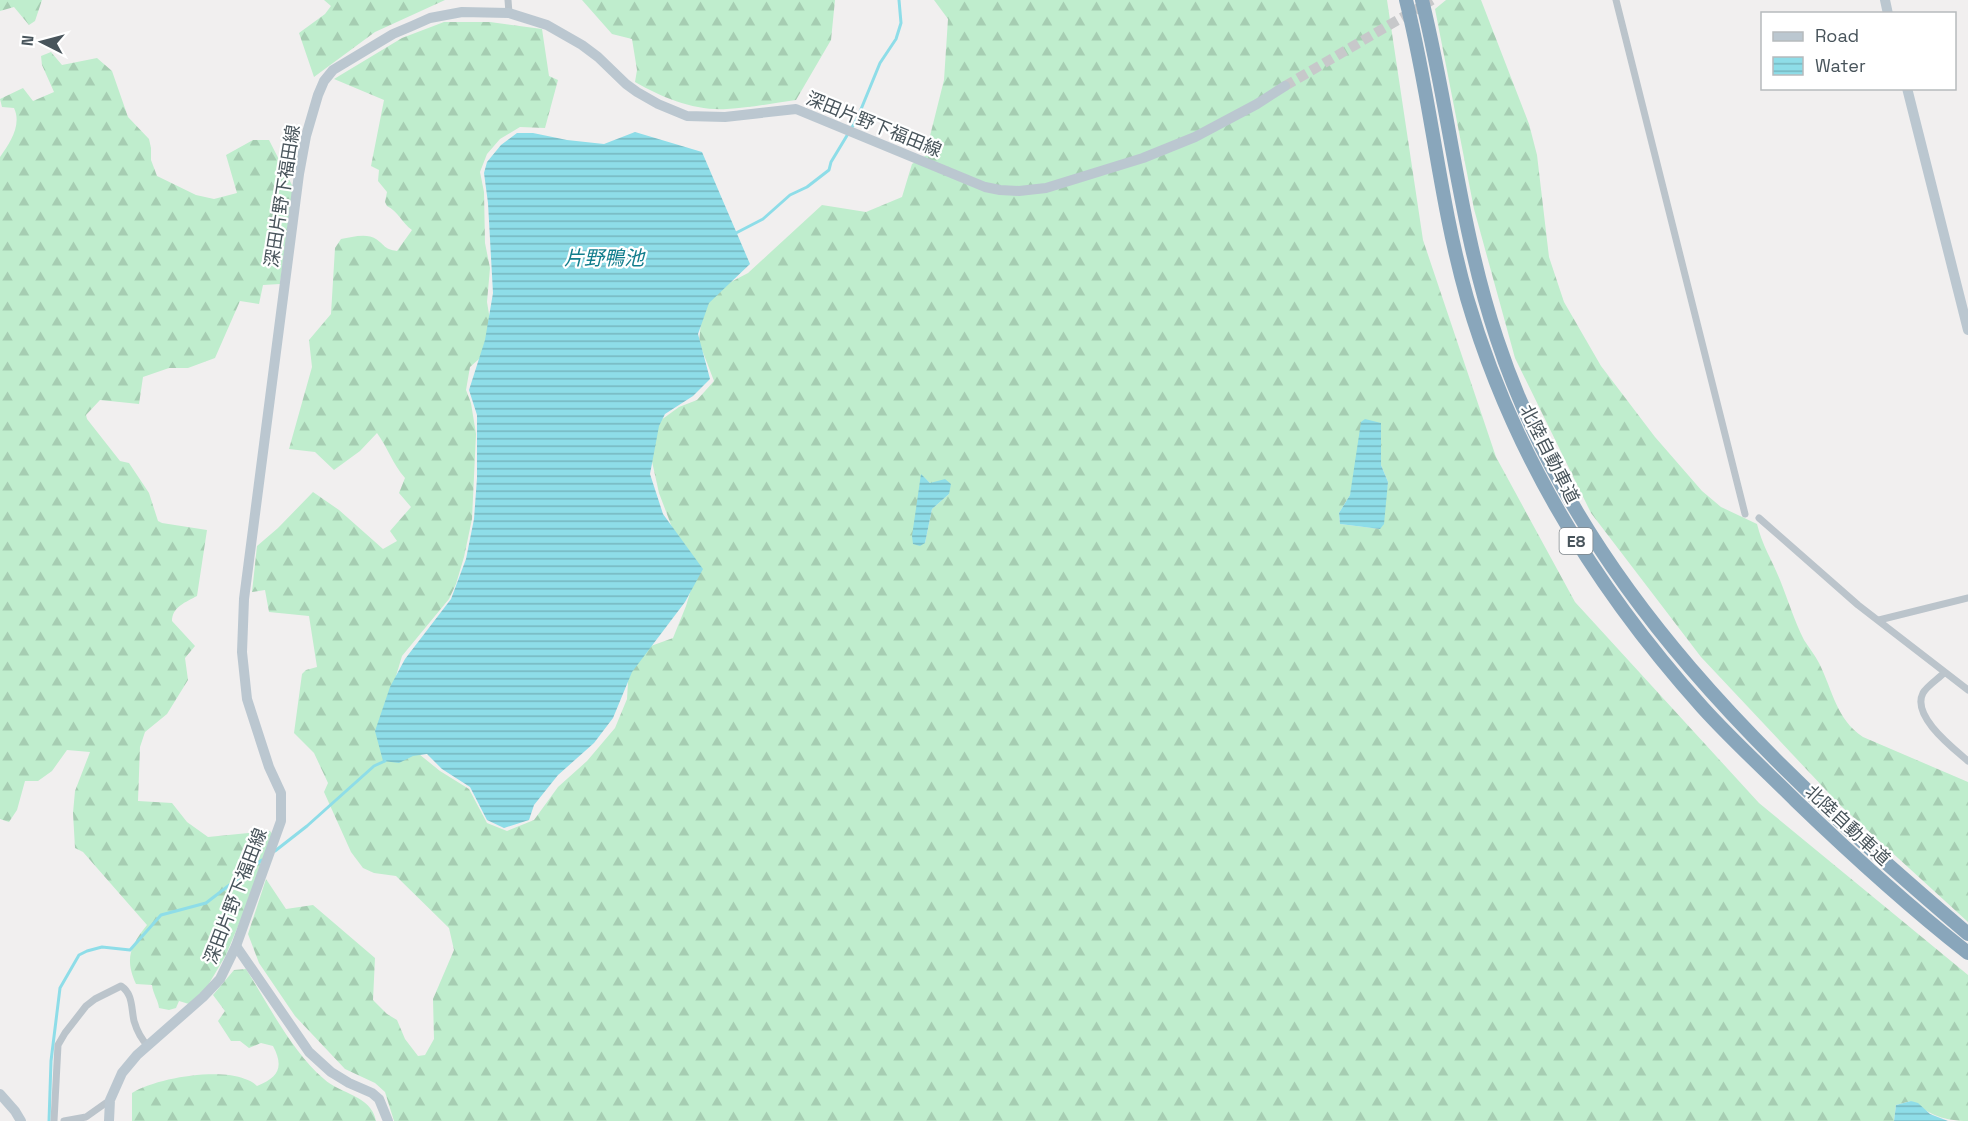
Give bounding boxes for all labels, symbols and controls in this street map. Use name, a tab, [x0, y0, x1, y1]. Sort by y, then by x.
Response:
north arrow	[12, 12, 72, 72]
legend	[1761, 12, 1956, 90]
text: Road	[1815, 24, 1859, 47]
text: N	[17, 34, 39, 47]
text: Water	[1815, 54, 1866, 77]
street label: 深田片野下福田線	[803, 86, 945, 162]
street label: 深田片野下福田線	[259, 123, 305, 269]
water label: 片野鴨池	[564, 245, 646, 271]
street label: 北陸自動車道	[1515, 401, 1585, 507]
road number: E8	[1560, 528, 1592, 554]
street label: 北陸自動車道	[1801, 780, 1895, 870]
street label: 深田片野下福田線	[198, 825, 272, 967]

